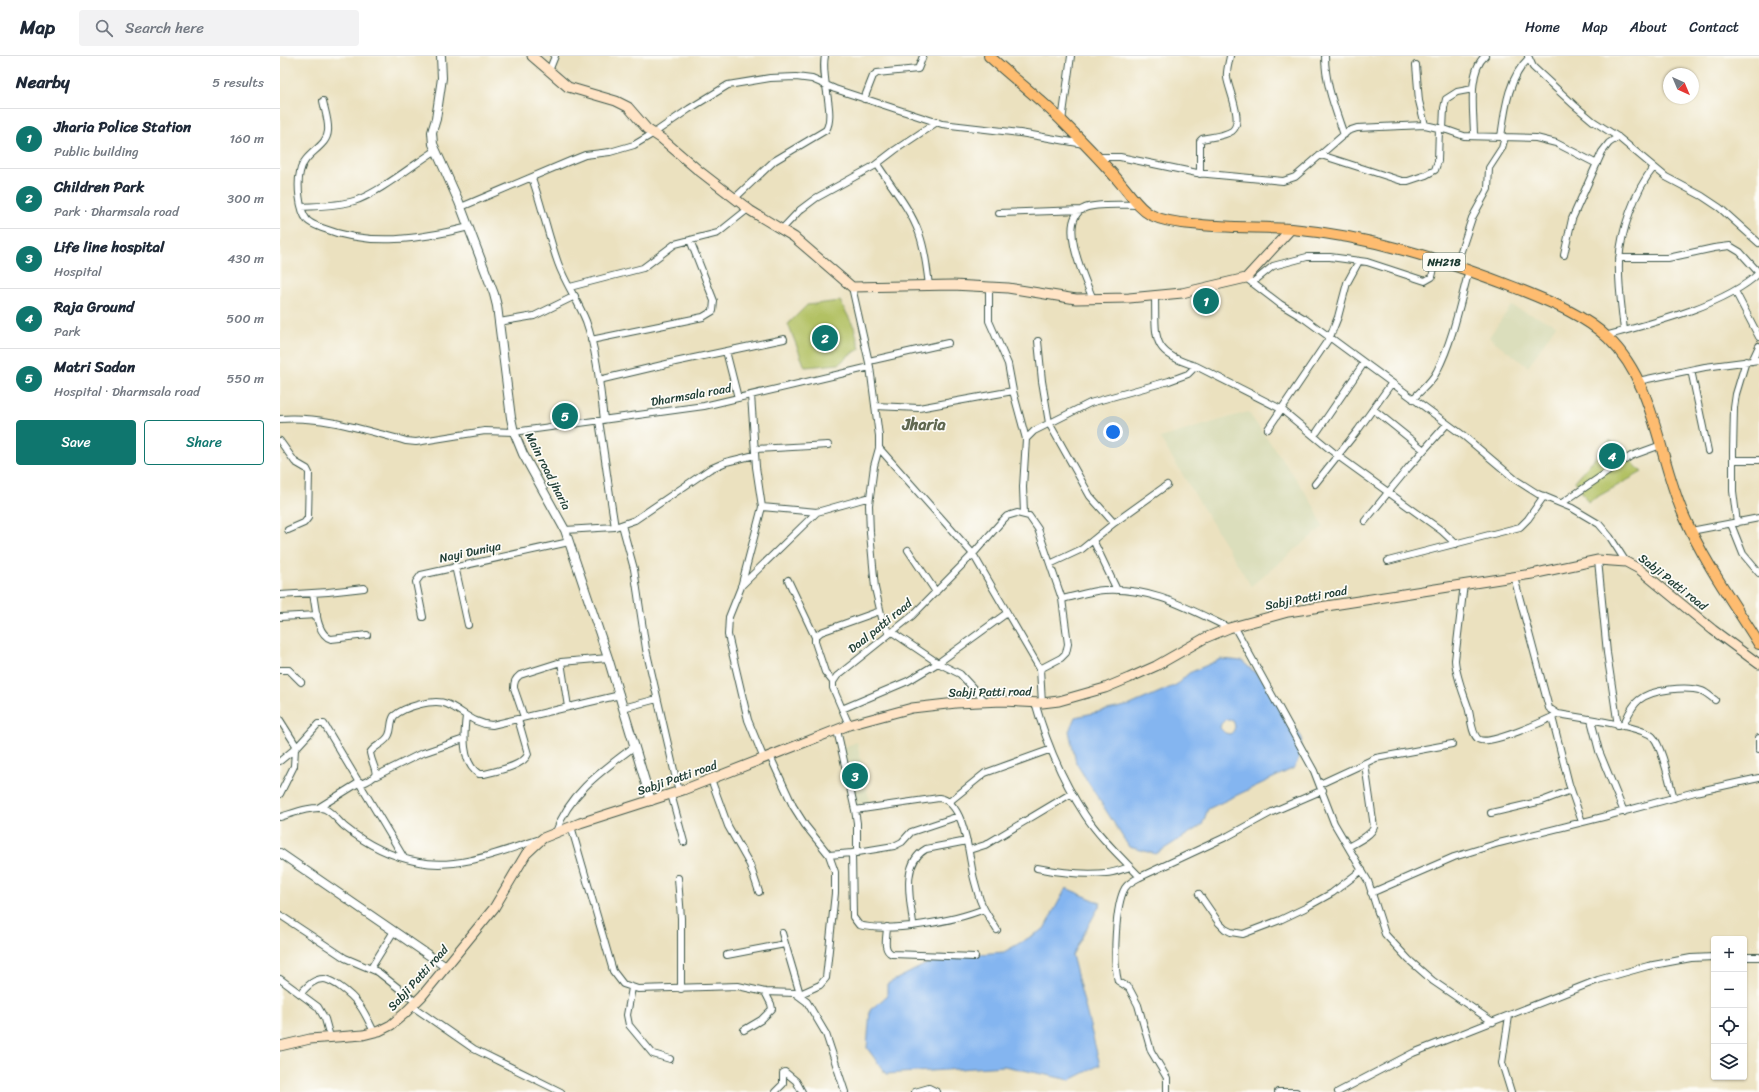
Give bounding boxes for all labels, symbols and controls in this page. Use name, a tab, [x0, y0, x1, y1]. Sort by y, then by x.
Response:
search box	[79, 10, 359, 46]
text: Map	[20, 11, 55, 44]
text: Search here	[125, 15, 204, 41]
text: Home	[1525, 15, 1560, 40]
text: Map	[1582, 15, 1608, 40]
text: About	[1630, 15, 1667, 40]
text: Contact	[1689, 15, 1739, 40]
icon: search	[93, 17, 115, 39]
text: Nearby	[16, 67, 70, 97]
north arrow	[1663, 68, 1699, 104]
text: 5 results	[212, 71, 264, 94]
text: Jharia Police Station	[54, 114, 191, 140]
text: 1	[26, 127, 32, 150]
text: 160 m	[229, 127, 264, 150]
text: Public building	[54, 140, 139, 163]
text: Children Park	[54, 174, 144, 200]
text: 2	[25, 187, 33, 210]
text: 300 m	[227, 187, 264, 210]
text: Park · Dharmsala road	[54, 200, 179, 223]
text: Life line hospital	[54, 234, 164, 260]
text: 3	[25, 247, 33, 270]
text: 430 m	[227, 247, 264, 270]
road number: NH218	[1423, 253, 1465, 271]
text: Hospital	[54, 260, 102, 283]
pin: 1	[1193, 286, 1219, 316]
text: Raja Ground	[54, 294, 134, 320]
text: 4	[25, 307, 33, 330]
text: 500 m	[226, 307, 264, 330]
text: Park	[54, 320, 81, 343]
pin: 2	[812, 323, 838, 353]
text: Matri Sadan	[54, 354, 135, 380]
text: 5	[25, 367, 33, 390]
text: 550 m	[227, 367, 264, 390]
street label: Dharmsala road	[649, 377, 734, 413]
text: Hospital · Dharmsala road	[54, 380, 200, 403]
pin: 5	[552, 401, 578, 431]
district label: Jharia	[902, 410, 946, 439]
button: Save	[16, 420, 136, 465]
button: Share	[144, 420, 264, 465]
your location	[1103, 422, 1123, 442]
street label: Main road jharia	[519, 428, 577, 514]
pin: 4	[1599, 441, 1625, 471]
street label: Nayi Duniya	[437, 535, 504, 569]
street label: Sabji Patti road	[1633, 548, 1713, 617]
street label: Sabji Patti road	[1263, 579, 1350, 617]
street label: Daal patti road	[843, 592, 918, 659]
street label: Sabji Patti road	[948, 680, 1032, 704]
street label: Sabji Patti road	[634, 754, 721, 802]
pin: 3	[842, 761, 868, 791]
map controls	[1711, 936, 1747, 1080]
button: +	[1711, 936, 1747, 972]
street label: Sabji Patti road	[382, 939, 454, 1016]
button: −	[1711, 972, 1747, 1008]
button: locate	[1711, 1008, 1747, 1044]
button: layers	[1711, 1044, 1747, 1080]

